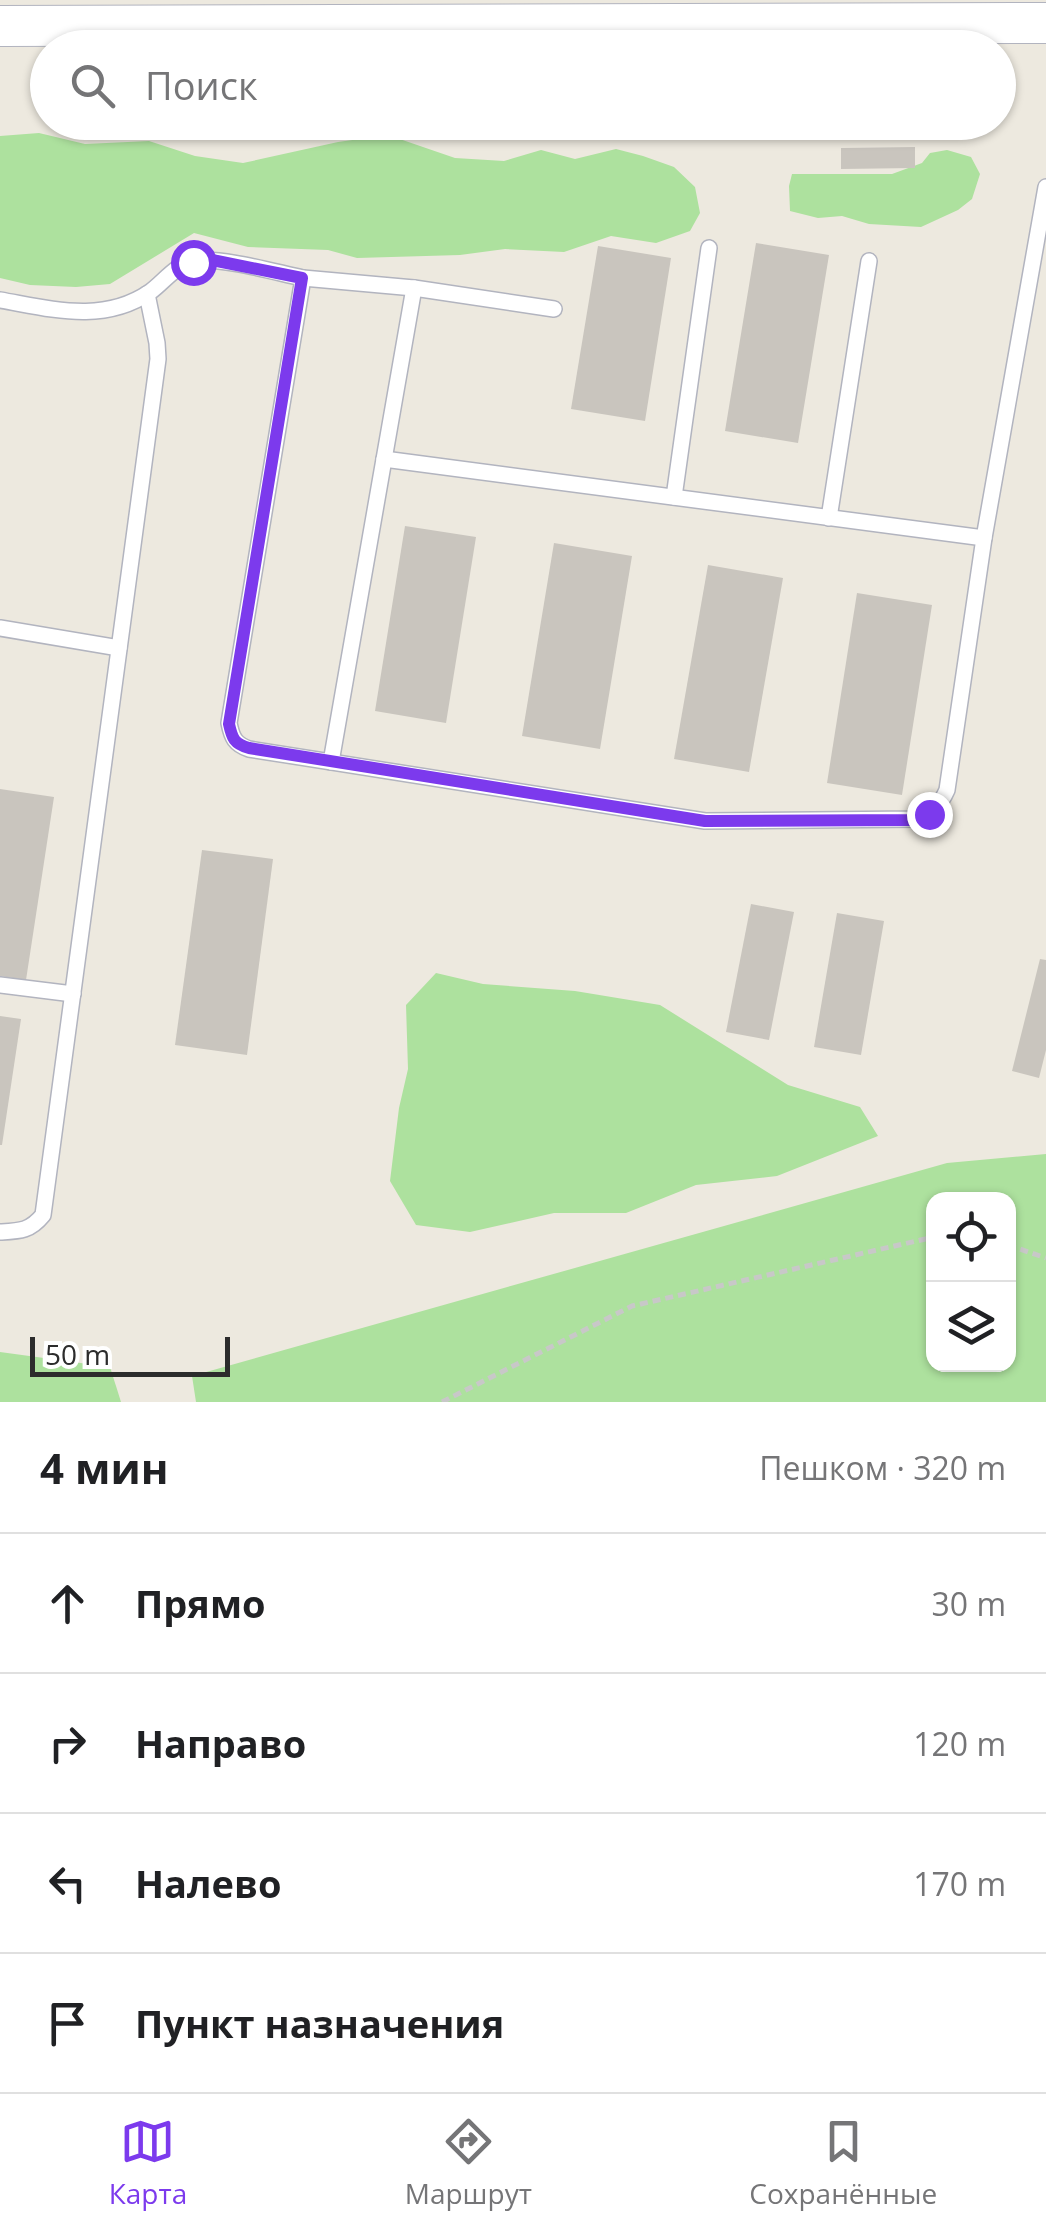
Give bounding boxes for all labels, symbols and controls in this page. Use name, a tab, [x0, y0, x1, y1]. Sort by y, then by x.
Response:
search box	[30, 30, 1016, 140]
icon: search	[65, 58, 120, 113]
text: Поиск	[145, 59, 258, 111]
route start	[171, 240, 217, 286]
route end	[907, 792, 953, 838]
map controls	[926, 1192, 1016, 1372]
button: locate	[926, 1192, 1016, 1282]
button: layers	[926, 1282, 1016, 1372]
scale bar	[30, 1332, 230, 1376]
text: 50 m	[45, 1335, 110, 1373]
text: 4 мин	[40, 1439, 168, 1496]
text: Пешком · 320 m	[759, 1446, 1006, 1489]
icon: ahead	[40, 1576, 95, 1631]
text: Прямо	[135, 1577, 266, 1629]
text: 30 m	[931, 1582, 1006, 1625]
icon: right	[40, 1716, 95, 1771]
text: Направо	[135, 1717, 306, 1769]
text: 120 m	[913, 1722, 1006, 1765]
icon: left	[40, 1856, 95, 1911]
text: Налево	[135, 1857, 281, 1909]
text: 170 m	[913, 1862, 1006, 1905]
icon: arrive	[40, 1996, 95, 2051]
text: Пункт назначения	[135, 1997, 504, 2049]
tab: Карта	[109, 2114, 187, 2212]
tab: Маршрут	[405, 2114, 532, 2212]
tab: Сохранённые	[749, 2114, 937, 2212]

